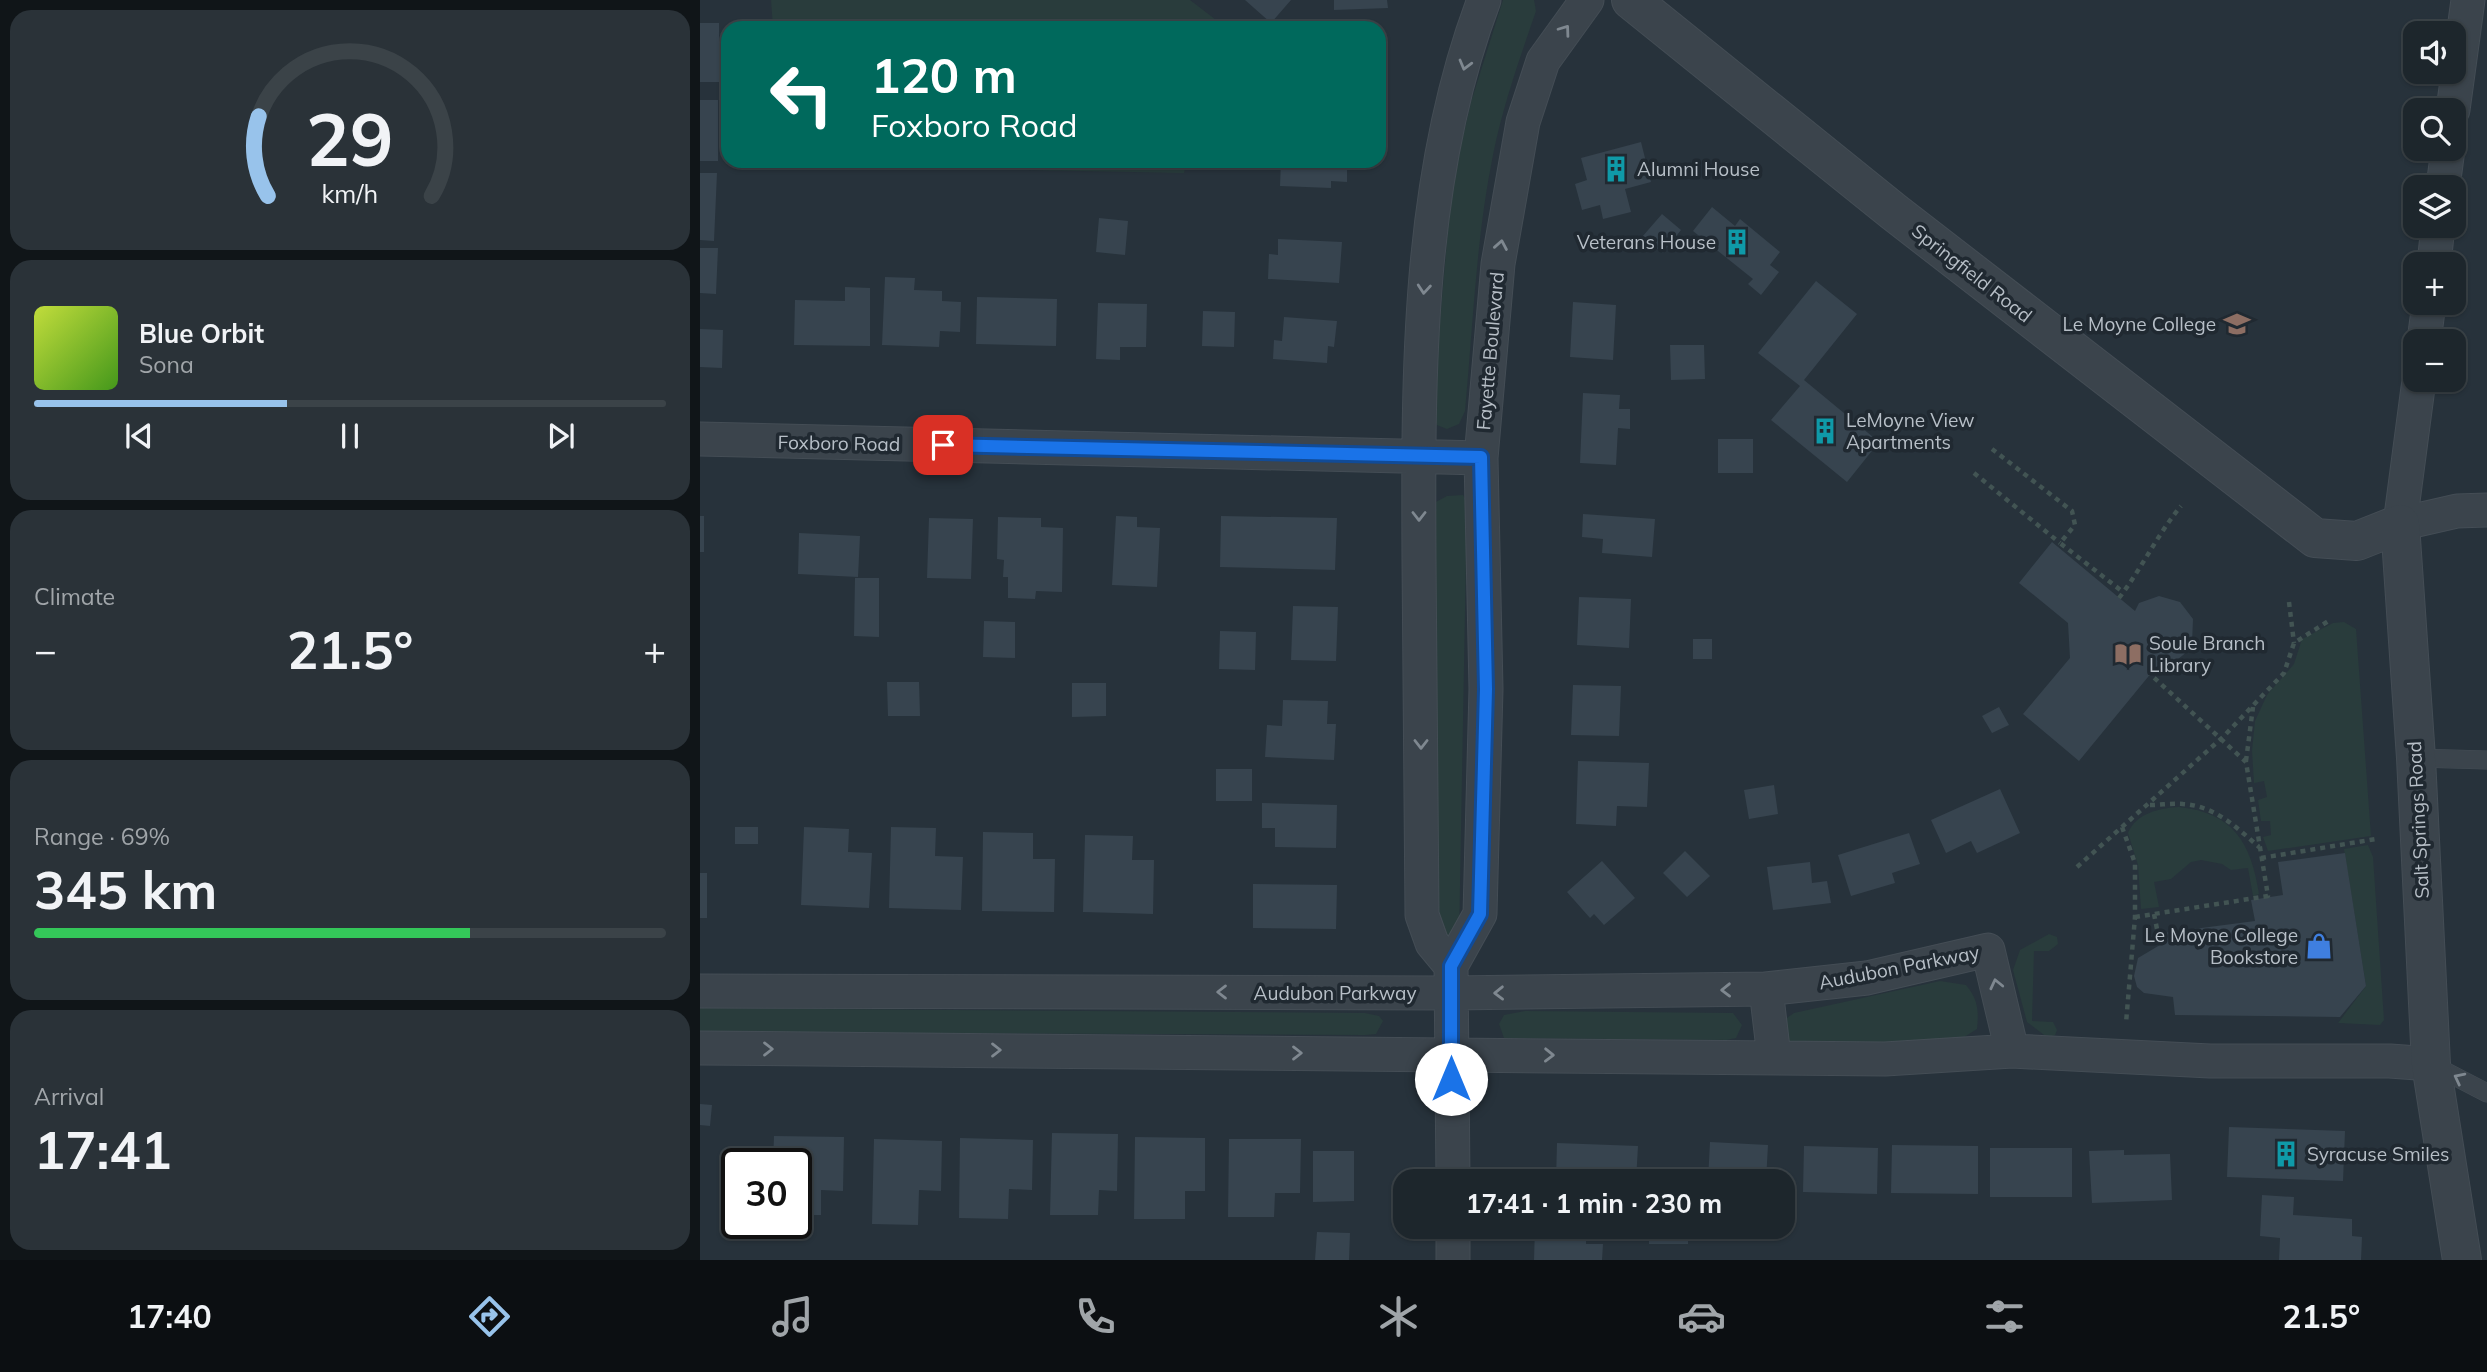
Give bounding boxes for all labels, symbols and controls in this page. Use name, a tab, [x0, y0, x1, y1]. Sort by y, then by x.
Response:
map controls	[2403, 21, 2466, 392]
button: sound	[2403, 21, 2466, 84]
one-way arrow	[1557, 25, 1569, 38]
text: 120 m	[871, 44, 1017, 105]
icon: left	[756, 49, 847, 140]
one-way arrow	[1459, 59, 1473, 71]
text: 29	[306, 93, 394, 184]
button: search	[2403, 98, 2466, 161]
text: Foxboro Road	[871, 105, 1077, 145]
building icon: Alumni House	[1601, 154, 1631, 184]
place label: Alumni House	[1637, 157, 1760, 181]
button: layers	[2403, 175, 2466, 238]
text: km/h	[322, 178, 378, 209]
street label: Springfield Road	[1907, 219, 2037, 327]
building icon: Veterans House	[1722, 227, 1752, 257]
place label: Veterans House	[1577, 230, 1716, 254]
one-way arrow	[1493, 239, 1508, 251]
button: +	[2403, 252, 2466, 315]
street label: Fayette Boulevard	[1471, 271, 1509, 431]
one-way arrow	[1417, 284, 1432, 295]
school or university icon: Le Moyne College	[2222, 309, 2252, 339]
place label: Le Moyne College	[2063, 312, 2216, 336]
text: Blue Orbit	[139, 317, 264, 350]
button: −	[2403, 329, 2466, 392]
text: Sona	[139, 350, 194, 379]
place label: LeMoyne View Apartments	[1846, 408, 1975, 454]
pin	[913, 415, 973, 475]
building icon: LeMoyne View Apartments	[1810, 416, 1840, 446]
icon: previous	[120, 417, 158, 455]
icon: pause	[331, 417, 369, 455]
icon: next	[542, 417, 580, 455]
icon: arrive	[924, 426, 962, 464]
street label: Foxboro Road	[778, 430, 900, 456]
one-way arrow	[1411, 511, 1427, 522]
text: Climate	[34, 582, 115, 611]
text: 21.5°	[287, 617, 413, 682]
text: −	[34, 626, 57, 674]
text: +	[643, 626, 666, 674]
place label: Soule Branch Library	[2149, 631, 2265, 677]
library icon: Soule Branch Library	[2113, 639, 2143, 669]
one-way arrow	[1413, 739, 1429, 749]
street label: Salt Springs Road	[2402, 741, 2434, 899]
text: Range · 69%	[34, 822, 170, 851]
text: 345 km	[34, 857, 217, 922]
place label: Le Moyne College Bookstore	[2145, 923, 2298, 969]
shop icon: Le Moyne College Bookstore	[2304, 931, 2334, 961]
street label: Audubon Parkway	[1817, 940, 1981, 994]
one-way arrow	[1990, 978, 2005, 990]
street label: Audubon Parkway	[1253, 981, 1417, 1005]
one-way arrow	[1721, 982, 1731, 998]
one-way arrow	[1217, 985, 1228, 1000]
one-way arrow	[1493, 985, 1504, 1001]
one-way arrow	[763, 1041, 774, 1056]
one-way arrow	[991, 1042, 1001, 1058]
position arrow	[1414, 1042, 1488, 1116]
one-way arrow	[1292, 1045, 1302, 1061]
one-way arrow	[1544, 1047, 1554, 1063]
one-way arrow	[2454, 1073, 2466, 1087]
text: Arrival	[34, 1082, 104, 1111]
text: 17:41	[34, 1117, 172, 1182]
building icon: Syracuse Smiles	[2271, 1139, 2301, 1169]
place label: Syracuse Smiles	[2307, 1142, 2449, 1166]
speed limit sign: 30	[721, 1148, 812, 1239]
text: 17:41 · 1 min · 230 m	[1466, 1187, 1722, 1220]
icon: directions	[465, 1292, 514, 1341]
icon: music	[768, 1292, 817, 1341]
icon: phone	[1071, 1292, 1120, 1341]
icon: climate	[1374, 1292, 1423, 1341]
icon: car	[1677, 1292, 1726, 1341]
icon: filters	[1980, 1292, 2029, 1341]
text: 17:40	[127, 1296, 212, 1336]
text: 21.5°	[2282, 1296, 2360, 1336]

